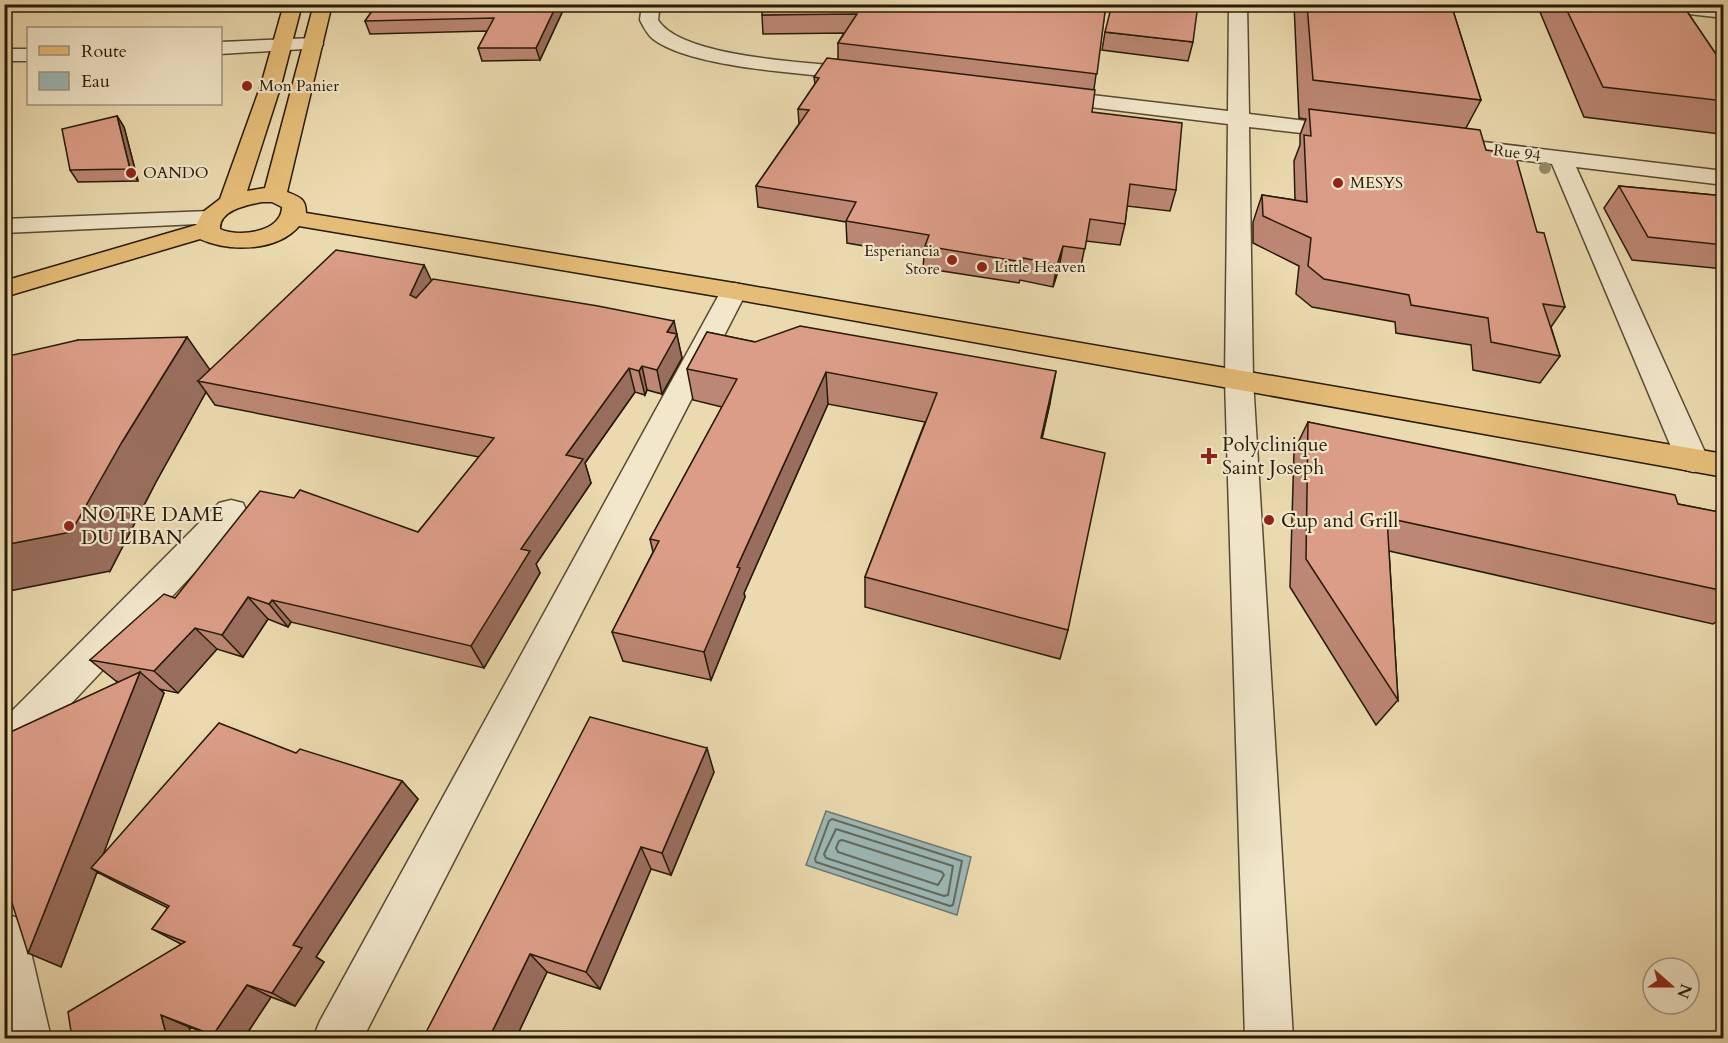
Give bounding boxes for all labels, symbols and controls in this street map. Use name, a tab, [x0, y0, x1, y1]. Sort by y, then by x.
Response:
legend	[27, 27, 222, 105]
text: Route	[81, 39, 127, 64]
text: Eau	[81, 69, 110, 94]
place label: Mon Panier	[259, 75, 339, 97]
marker: Mon Panier	[240, 79, 254, 93]
street label: Rue 94	[1492, 139, 1542, 167]
place label: OANDO	[143, 162, 209, 184]
marker: OANDO	[124, 166, 138, 180]
place label: MESYS	[1350, 172, 1403, 194]
marker: MESYS	[1331, 176, 1345, 190]
place label: Esperiancia Store	[864, 240, 940, 280]
marker: Esperiancia Store	[945, 253, 959, 267]
place label: Little Heaven	[994, 256, 1086, 278]
marker: Little Heaven	[975, 260, 989, 274]
place label: Polyclinique Saint Joseph	[1222, 431, 1328, 481]
marker: Polyclinique Saint Joseph	[1200, 447, 1218, 465]
place label: NOTRE DAME DU LIBAN	[81, 501, 223, 551]
place label: Cup and Grill	[1281, 507, 1398, 534]
marker: Cup and Grill	[1262, 513, 1276, 527]
marker: NOTRE DAME DU LIBAN	[62, 519, 76, 533]
north arrow	[1641, 956, 1701, 1016]
text: N	[1671, 981, 1697, 1002]

